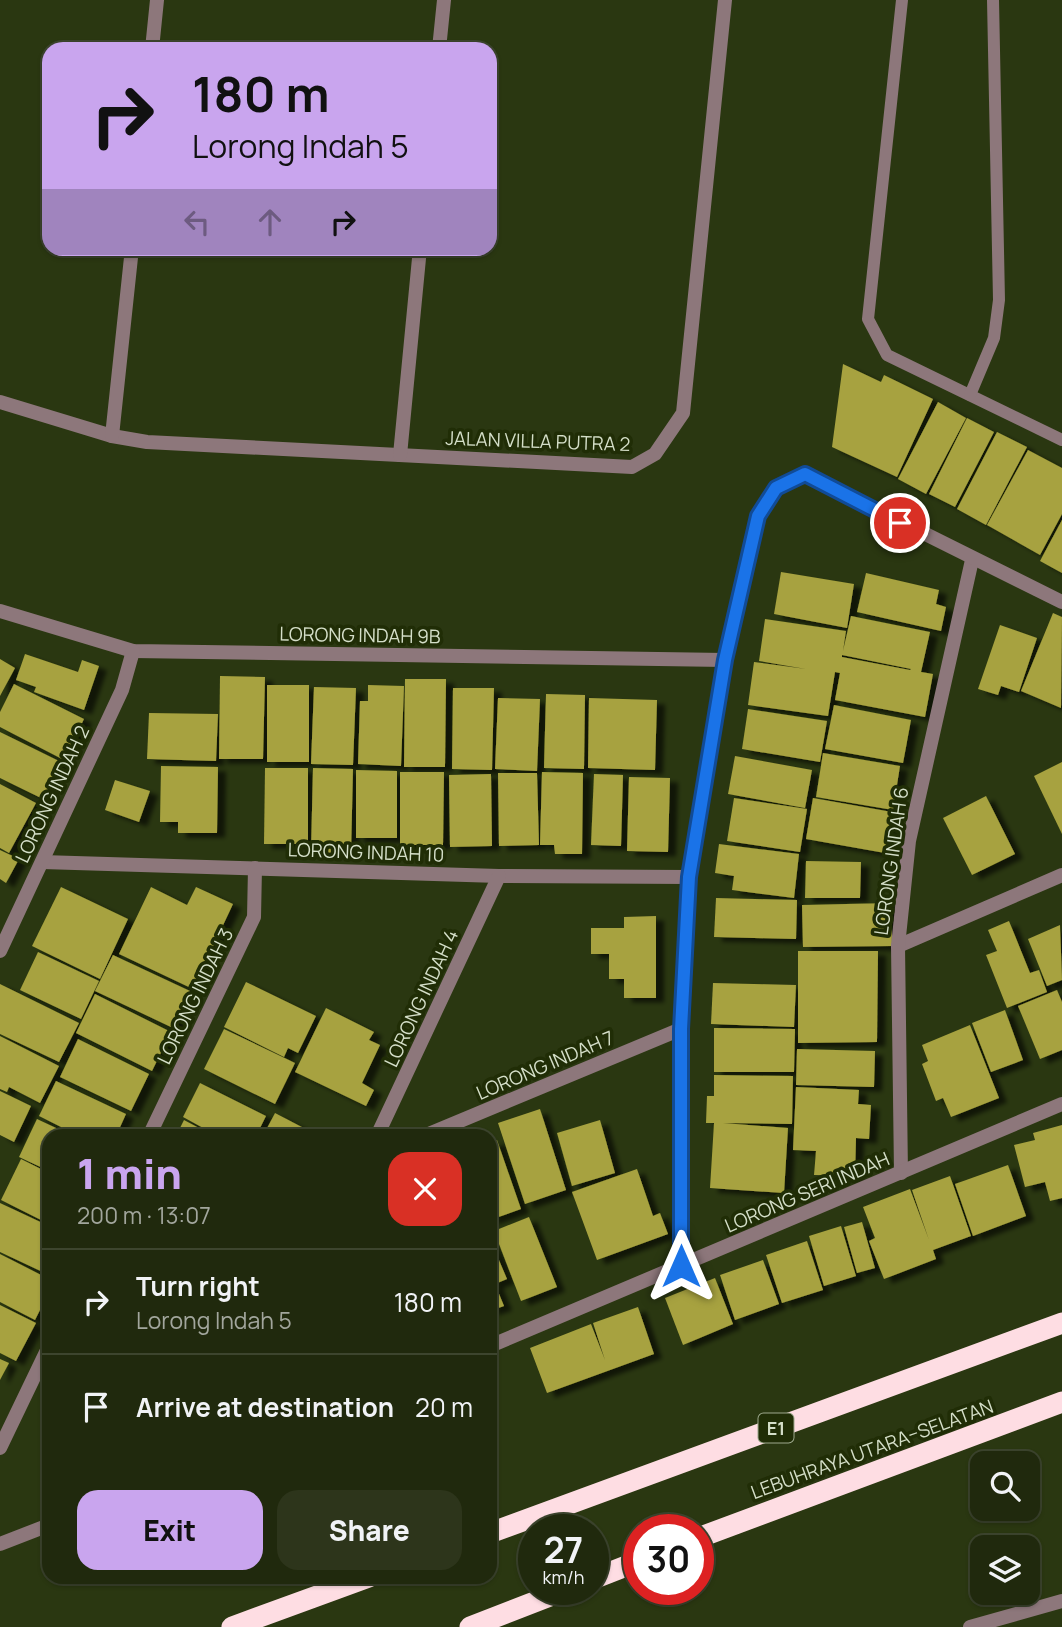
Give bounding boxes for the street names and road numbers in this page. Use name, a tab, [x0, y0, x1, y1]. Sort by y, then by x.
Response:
street label: JALAN VILLA PUTRA 2	[445, 425, 631, 457]
street label: LORONG INDAH 9B	[279, 621, 441, 649]
street label: LORONG INDAH 2	[9, 721, 95, 867]
street label: LORONG INDAH 6	[868, 785, 914, 937]
street label: LORONG INDAH 10	[287, 836, 445, 868]
street label: LORONG INDAH 3	[151, 924, 239, 1068]
street label: LORONG INDAH 4	[378, 925, 464, 1071]
street label: LORONG INDAH 7	[472, 1024, 618, 1106]
street label: LORONG SERI INDAH	[721, 1146, 893, 1238]
street label: LEBUHRAYA UTARA–SELATAN	[747, 1393, 997, 1505]
road number: E1	[758, 1414, 794, 1442]

